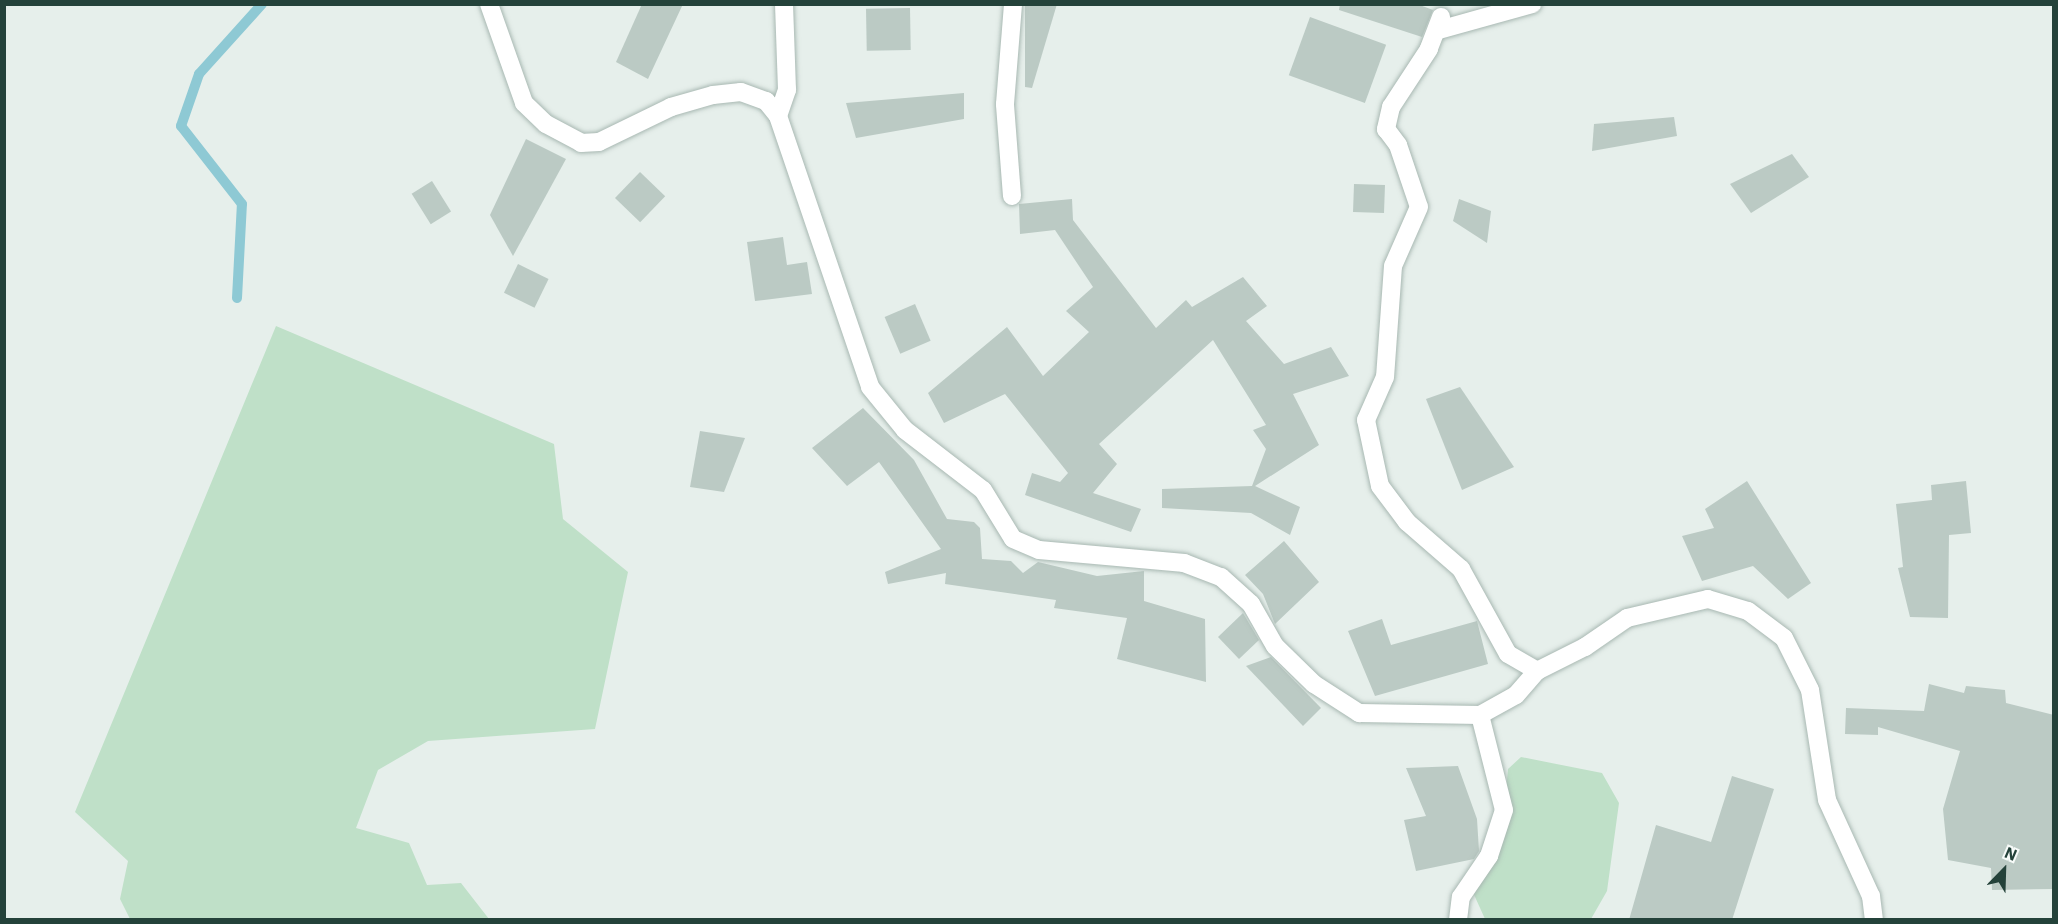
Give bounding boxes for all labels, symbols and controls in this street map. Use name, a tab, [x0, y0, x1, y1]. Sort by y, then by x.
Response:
north arrow	[1974, 840, 2034, 900]
text: N	[2002, 842, 2020, 865]

